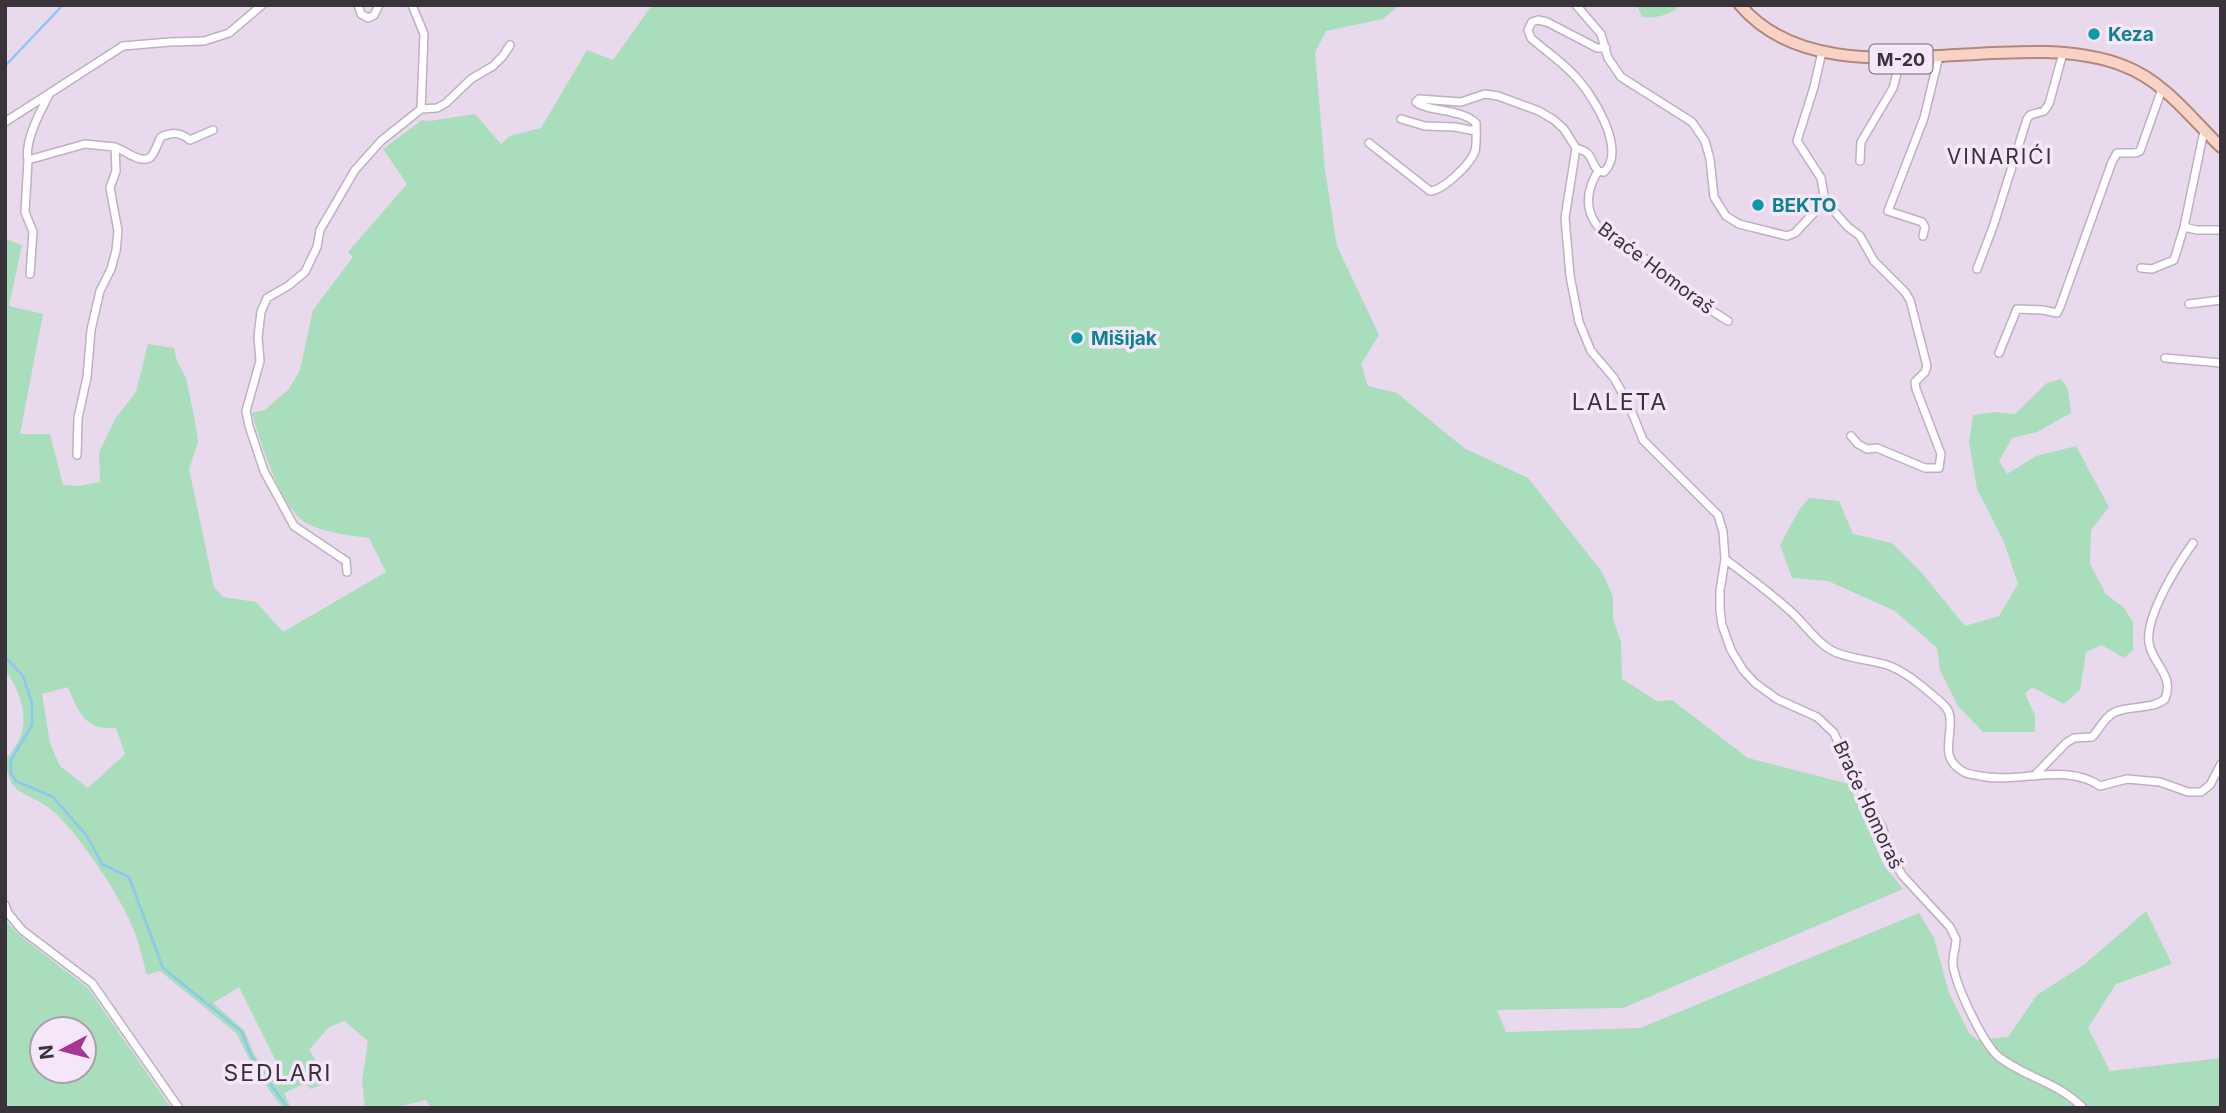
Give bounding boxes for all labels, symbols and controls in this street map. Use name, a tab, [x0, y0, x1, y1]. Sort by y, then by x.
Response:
place label: Keza	[2108, 23, 2154, 46]
marker: Keza	[2086, 26, 2102, 42]
road number: M-20	[1870, 44, 1932, 74]
district label: VINARIĆI	[1947, 143, 2053, 169]
place label: BEKTO	[1772, 194, 1837, 217]
marker: BEKTO	[1750, 197, 1766, 213]
street label: Braće Homoraš	[1594, 217, 1718, 319]
place label: Mišijak	[1091, 327, 1157, 350]
marker: Mišijak	[1069, 330, 1085, 346]
district label: LALETA	[1572, 388, 1668, 416]
street label: Braće Homoraš	[1828, 737, 1908, 873]
north arrow	[28, 1015, 98, 1085]
text: N	[34, 1043, 59, 1061]
district label: SEDLARI	[223, 1059, 333, 1087]

